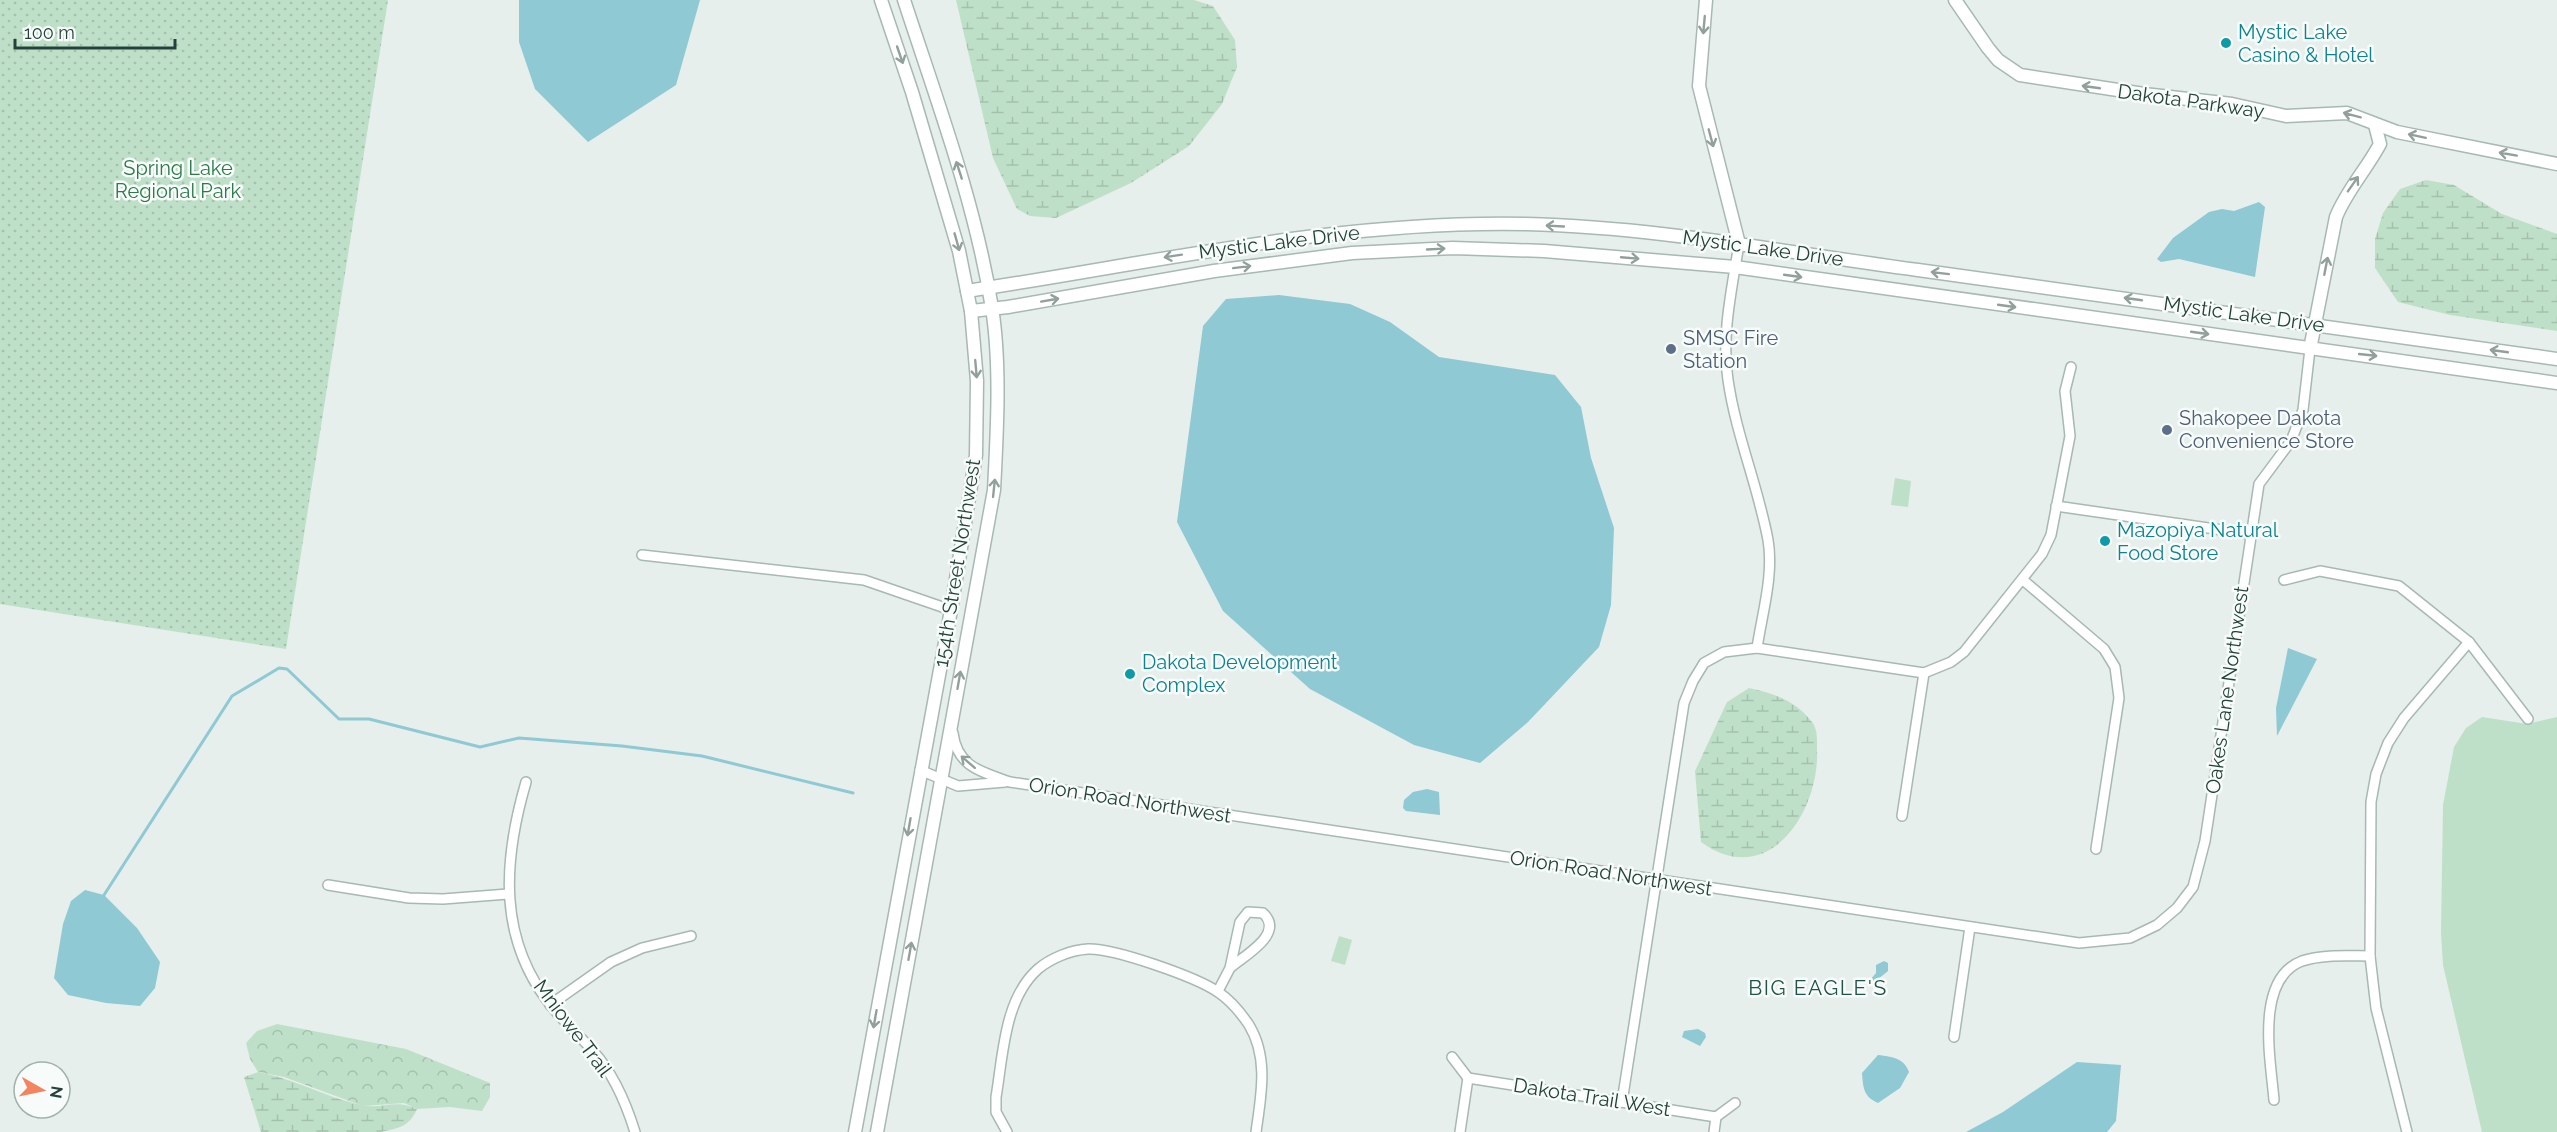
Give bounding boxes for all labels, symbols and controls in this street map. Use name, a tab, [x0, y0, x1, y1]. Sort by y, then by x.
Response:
scale bar	[15, 12, 176, 50]
one-way arrow	[1698, 15, 1709, 35]
place label: Mystic Lake Casino & Hotel	[2238, 20, 2374, 67]
text: 100 m	[24, 22, 75, 43]
marker: Mystic Lake Casino & Hotel	[2219, 36, 2233, 50]
one-way arrow	[895, 45, 906, 64]
street label: Dakota Parkway	[2116, 79, 2266, 123]
one-way arrow	[2082, 81, 2102, 92]
one-way arrow	[2343, 109, 2362, 120]
one-way arrow	[1706, 128, 1718, 147]
one-way arrow	[2407, 130, 2427, 141]
one-way arrow	[2498, 148, 2518, 159]
park label: Spring Lake Regional Park	[115, 156, 242, 203]
one-way arrow	[953, 161, 964, 180]
one-way arrow	[2347, 176, 2359, 192]
street label: Mystic Lake Drive	[1197, 220, 1361, 264]
one-way arrow	[1546, 220, 1566, 231]
street label: Mystic Lake Drive	[1681, 225, 1845, 271]
one-way arrow	[952, 232, 963, 251]
one-way arrow	[1425, 243, 1445, 254]
one-way arrow	[1164, 251, 1184, 262]
one-way arrow	[1620, 253, 1640, 264]
one-way arrow	[2321, 257, 2332, 276]
one-way arrow	[1231, 261, 1251, 272]
one-way arrow	[1930, 268, 1950, 279]
one-way arrow	[1783, 270, 1802, 281]
street label: Mystic Lake Drive	[2162, 291, 2326, 337]
one-way arrow	[2123, 293, 2143, 304]
one-way arrow	[1039, 294, 1059, 305]
one-way arrow	[1996, 300, 2016, 311]
place label: SMSC Fire Station	[1683, 326, 1778, 373]
one-way arrow	[2190, 327, 2209, 338]
marker: SMSC Fire Station	[1664, 342, 1678, 356]
one-way arrow	[2490, 346, 2509, 357]
one-way arrow	[2358, 350, 2378, 361]
one-way arrow	[971, 359, 982, 379]
place label: Shakopee Dakota Convenience Store	[2179, 406, 2354, 453]
marker: Shakopee Dakota Convenience Store	[2160, 423, 2174, 437]
street label: 154th Street Northwest	[929, 457, 985, 669]
one-way arrow	[989, 479, 1000, 499]
place label: Mazopiya Natural Food Store	[2117, 518, 2279, 565]
marker: Mazopiya Natural Food Store	[2098, 534, 2112, 548]
street label: Oakes Lane Northwest	[2201, 584, 2254, 796]
place label: Dakota Development Complex	[1142, 650, 1338, 697]
marker: Dakota Development Complex	[1123, 667, 1137, 681]
one-way arrow	[954, 671, 965, 691]
one-way arrow	[961, 755, 976, 769]
street label: Orion Road Northwest	[1027, 772, 1233, 828]
one-way arrow	[903, 817, 914, 837]
street label: Orion Road Northwest	[1508, 845, 1714, 901]
one-way arrow	[905, 941, 916, 961]
street label: Mniowe Trail	[529, 975, 618, 1082]
district label: BIG EAGLE'S	[1748, 975, 1888, 1000]
one-way arrow	[869, 1009, 880, 1029]
north arrow	[12, 1060, 72, 1120]
street label: Dakota Trail West	[1512, 1073, 1673, 1121]
text: N	[46, 1085, 67, 1100]

